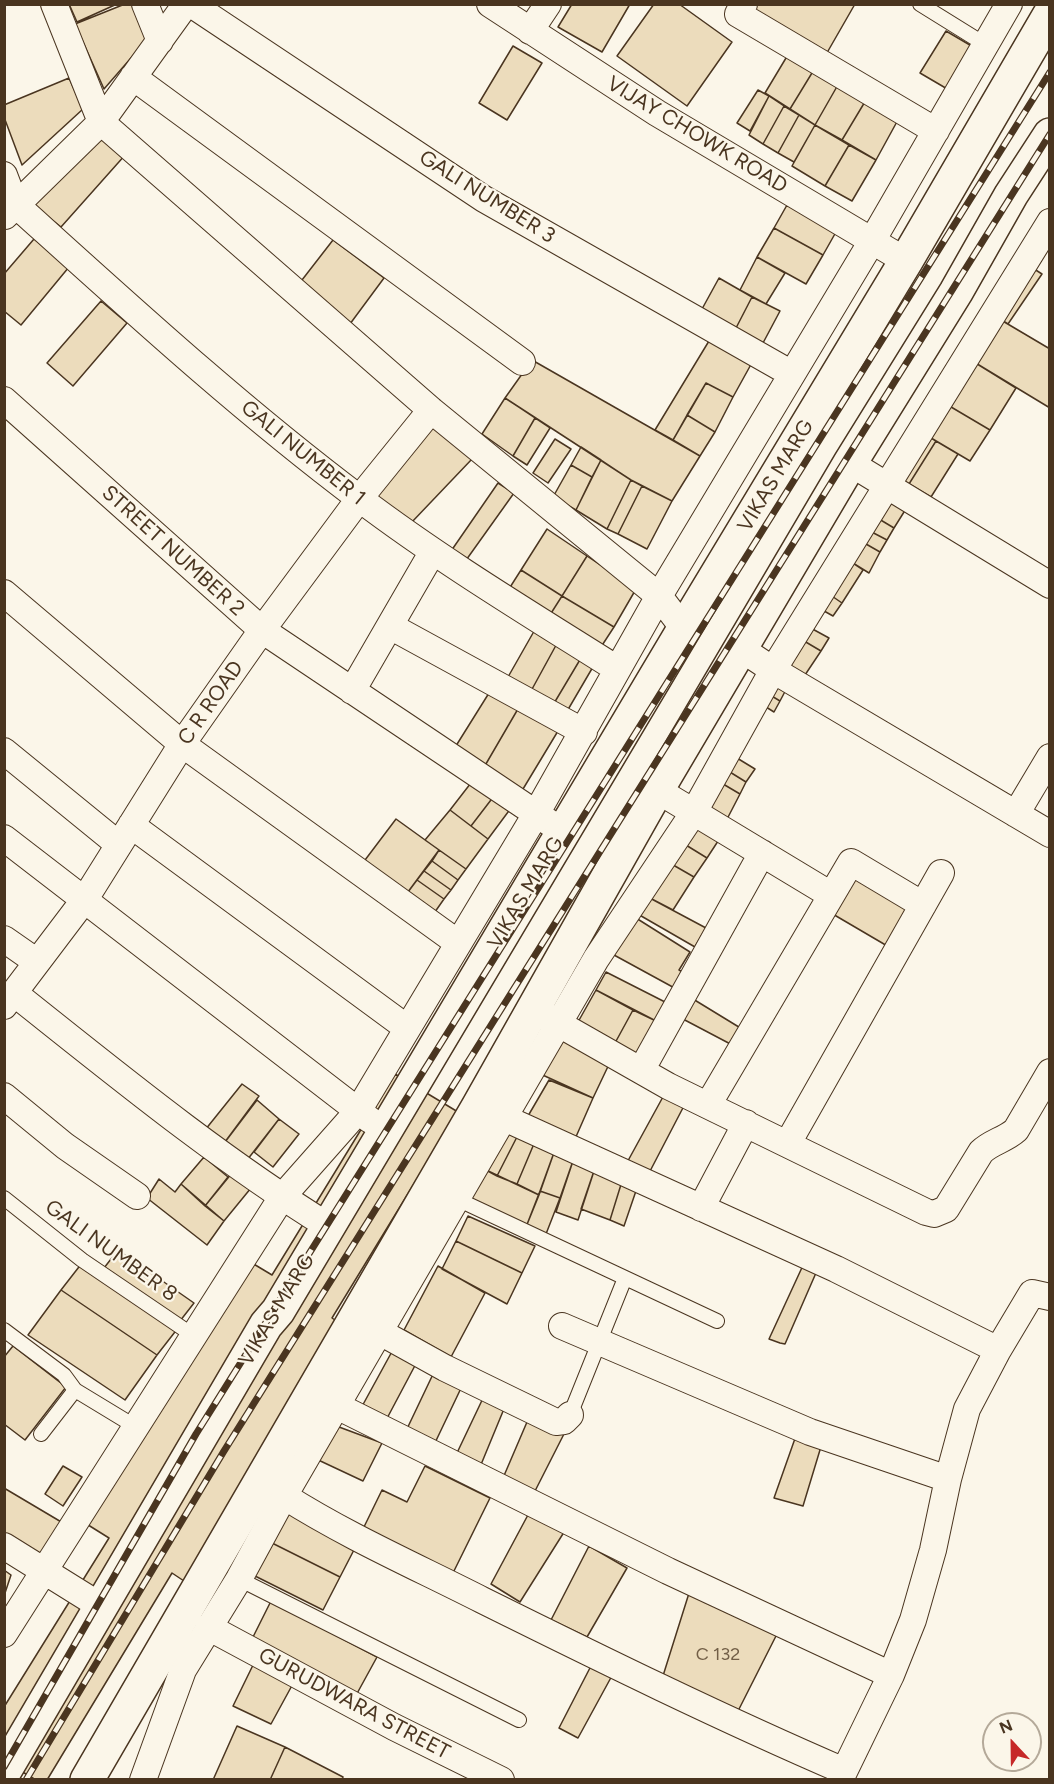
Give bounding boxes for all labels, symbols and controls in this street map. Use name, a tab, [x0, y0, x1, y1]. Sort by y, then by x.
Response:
street label: VIJAY CHOWK ROAD	[602, 71, 792, 199]
street label: GALI NUMBER 3	[414, 145, 560, 249]
street label: GALI NUMBER 1	[236, 395, 370, 511]
street label: VIKAS MARG	[733, 415, 819, 537]
street label: STREET NUMBER 2	[96, 480, 250, 622]
street label: C R ROAD	[173, 656, 249, 750]
street label: VIKAS MARG	[483, 832, 569, 954]
street label: GALI NUMBER 8	[40, 1195, 182, 1307]
street label: VIKAS MARG	[234, 1249, 320, 1371]
street label: GURUDWARA STREET	[254, 1643, 454, 1765]
house number: C 132	[696, 1644, 740, 1666]
north arrow	[982, 1712, 1042, 1772]
text: N	[997, 1716, 1015, 1738]

